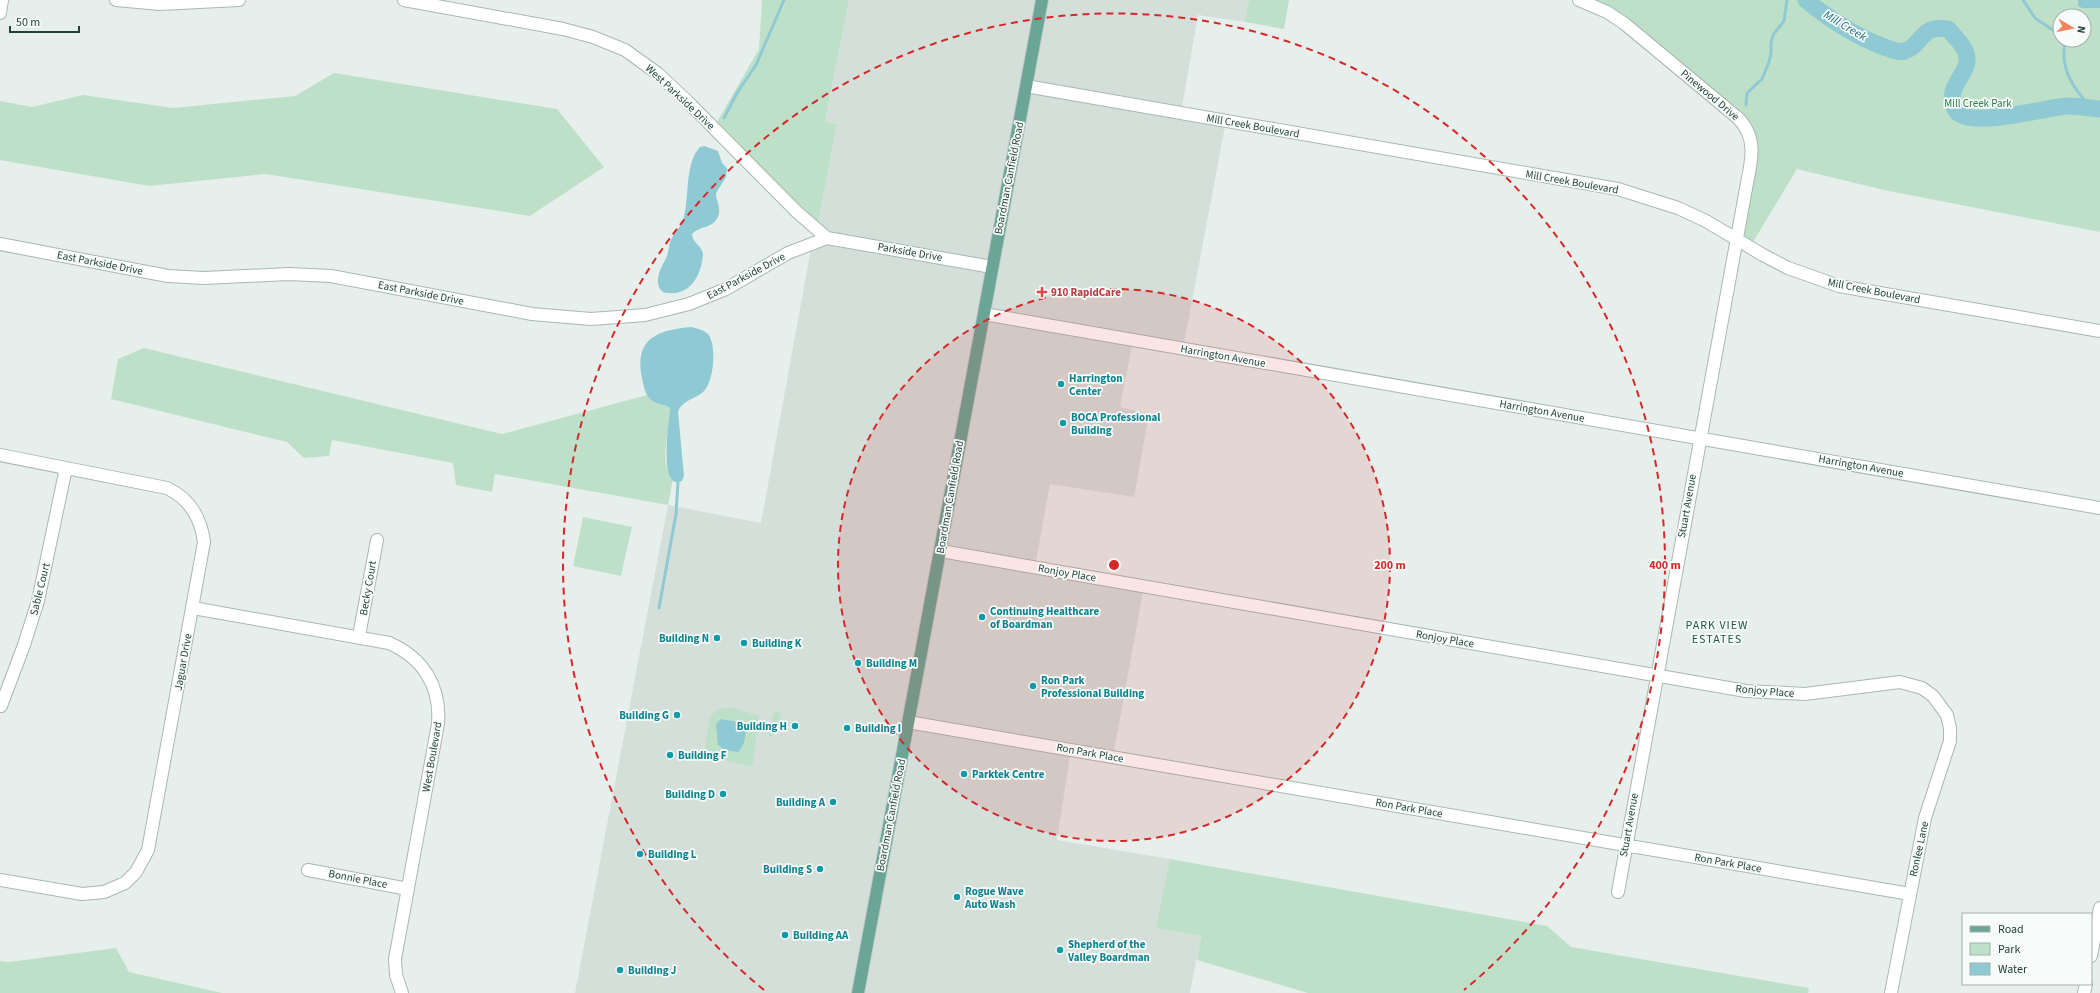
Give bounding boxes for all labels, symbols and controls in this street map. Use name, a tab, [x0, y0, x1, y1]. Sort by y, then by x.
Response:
water label: Mill Creek	[1820, 6, 1870, 46]
scale bar	[10, 8, 79, 34]
north arrow	[2052, 8, 2092, 48]
text: 50 m	[16, 14, 40, 31]
text: N	[2073, 25, 2089, 35]
street label: West Parkside Drive	[642, 61, 718, 134]
street label: Pinewood Drive	[1677, 66, 1743, 124]
park label: Mill Creek Park	[1944, 96, 2012, 111]
street label: Mill Creek Boulevard	[1205, 110, 1301, 142]
street label: Boardman Canfield Road	[991, 120, 1027, 236]
street label: Mill Creek Boulevard	[1524, 166, 1620, 198]
street label: Parkside Drive	[876, 239, 944, 265]
street label: East Parkside Drive	[56, 247, 145, 279]
street label: East Parkside Drive	[704, 249, 788, 303]
street label: Mill Creek Boulevard	[1826, 275, 1922, 307]
street label: East Parkside Drive	[377, 277, 466, 309]
place label: 910 RapidCare	[1051, 285, 1121, 300]
marker: 910 RapidCare	[1036, 286, 1048, 298]
street label: Harrington Avenue	[1179, 341, 1267, 371]
place label: Harrington Center	[1069, 371, 1123, 399]
marker: Harrington Center	[1056, 379, 1066, 389]
street label: Harrington Avenue	[1498, 396, 1586, 426]
place label: BOCA Professional Building	[1071, 410, 1161, 438]
marker: BOCA Professional Building	[1058, 418, 1068, 428]
street label: Boardman Canfield Road	[933, 439, 967, 555]
street label: Harrington Avenue	[1817, 451, 1905, 481]
street label: Stuart Avenue	[1674, 472, 1700, 539]
text: 200 m	[1374, 557, 1406, 574]
text: 400 m	[1649, 557, 1681, 574]
centre of rings	[1107, 558, 1121, 572]
street label: Becky Court	[356, 559, 380, 617]
street label: Ronjoy Place	[1037, 560, 1098, 586]
street label: Sable Court	[26, 561, 54, 617]
place label: Continuing Healthcare of Boardman	[990, 604, 1100, 632]
marker: Continuing Healthcare of Boardman	[977, 612, 987, 622]
district label: PARK VIEW ESTATES	[1685, 617, 1749, 648]
street label: Ronjoy Place	[1415, 626, 1476, 652]
place label: Building N	[659, 631, 709, 646]
street label: Jaguar Drive	[171, 632, 195, 692]
marker: Building N	[712, 633, 722, 643]
place label: Building K	[752, 636, 802, 651]
marker: Building K	[739, 638, 749, 648]
place label: Building M	[866, 656, 917, 671]
marker: Building M	[853, 658, 863, 668]
place label: Ron Park Professional Building	[1041, 673, 1144, 701]
marker: Ron Park Professional Building	[1028, 681, 1038, 691]
street label: Ronjoy Place	[1735, 681, 1796, 701]
place label: Building G	[619, 708, 669, 723]
marker: Building G	[672, 710, 682, 720]
place label: Building H	[737, 719, 787, 734]
street label: West Boulevard	[418, 721, 446, 793]
marker: Building H	[790, 721, 800, 731]
place label: Building I	[855, 721, 901, 736]
marker: Building I	[842, 723, 852, 733]
street label: Ron Park Place	[1055, 740, 1125, 766]
place label: Building F	[678, 748, 727, 763]
marker: Building F	[665, 750, 675, 760]
street label: Boardman Canfield Road	[873, 757, 909, 873]
place label: Parktek Centre	[972, 767, 1045, 782]
marker: Parktek Centre	[959, 769, 969, 779]
place label: Building D	[665, 787, 715, 802]
marker: Building D	[718, 789, 728, 799]
street label: Stuart Avenue	[1616, 791, 1642, 858]
place label: Building A	[776, 795, 826, 810]
street label: Ron Park Place	[1374, 795, 1444, 821]
marker: Building A	[828, 797, 838, 807]
street label: Ronlee Lane	[1906, 819, 1932, 878]
place label: Building L	[648, 847, 697, 862]
marker: Building L	[635, 849, 645, 859]
street label: Ron Park Place	[1693, 850, 1763, 876]
place label: Building S	[763, 862, 812, 877]
marker: Building S	[815, 864, 825, 874]
street label: Bonnie Place	[327, 866, 389, 892]
place label: Rogue Wave Auto Wash	[964, 884, 1024, 912]
marker: Rogue Wave Auto Wash	[952, 892, 962, 902]
legend	[1962, 913, 2092, 985]
text: Road	[1998, 921, 2024, 938]
place label: Building AA	[793, 928, 849, 943]
marker: Building AA	[780, 930, 790, 940]
place label: Shepherd of the Valley Boardman	[1067, 937, 1150, 965]
text: Park	[1998, 941, 2020, 958]
marker: Shepherd of the Valley Boardman	[1055, 945, 1065, 955]
text: Water	[1998, 961, 2028, 978]
place label: Building J	[628, 963, 676, 978]
marker: Building J	[615, 965, 625, 975]

